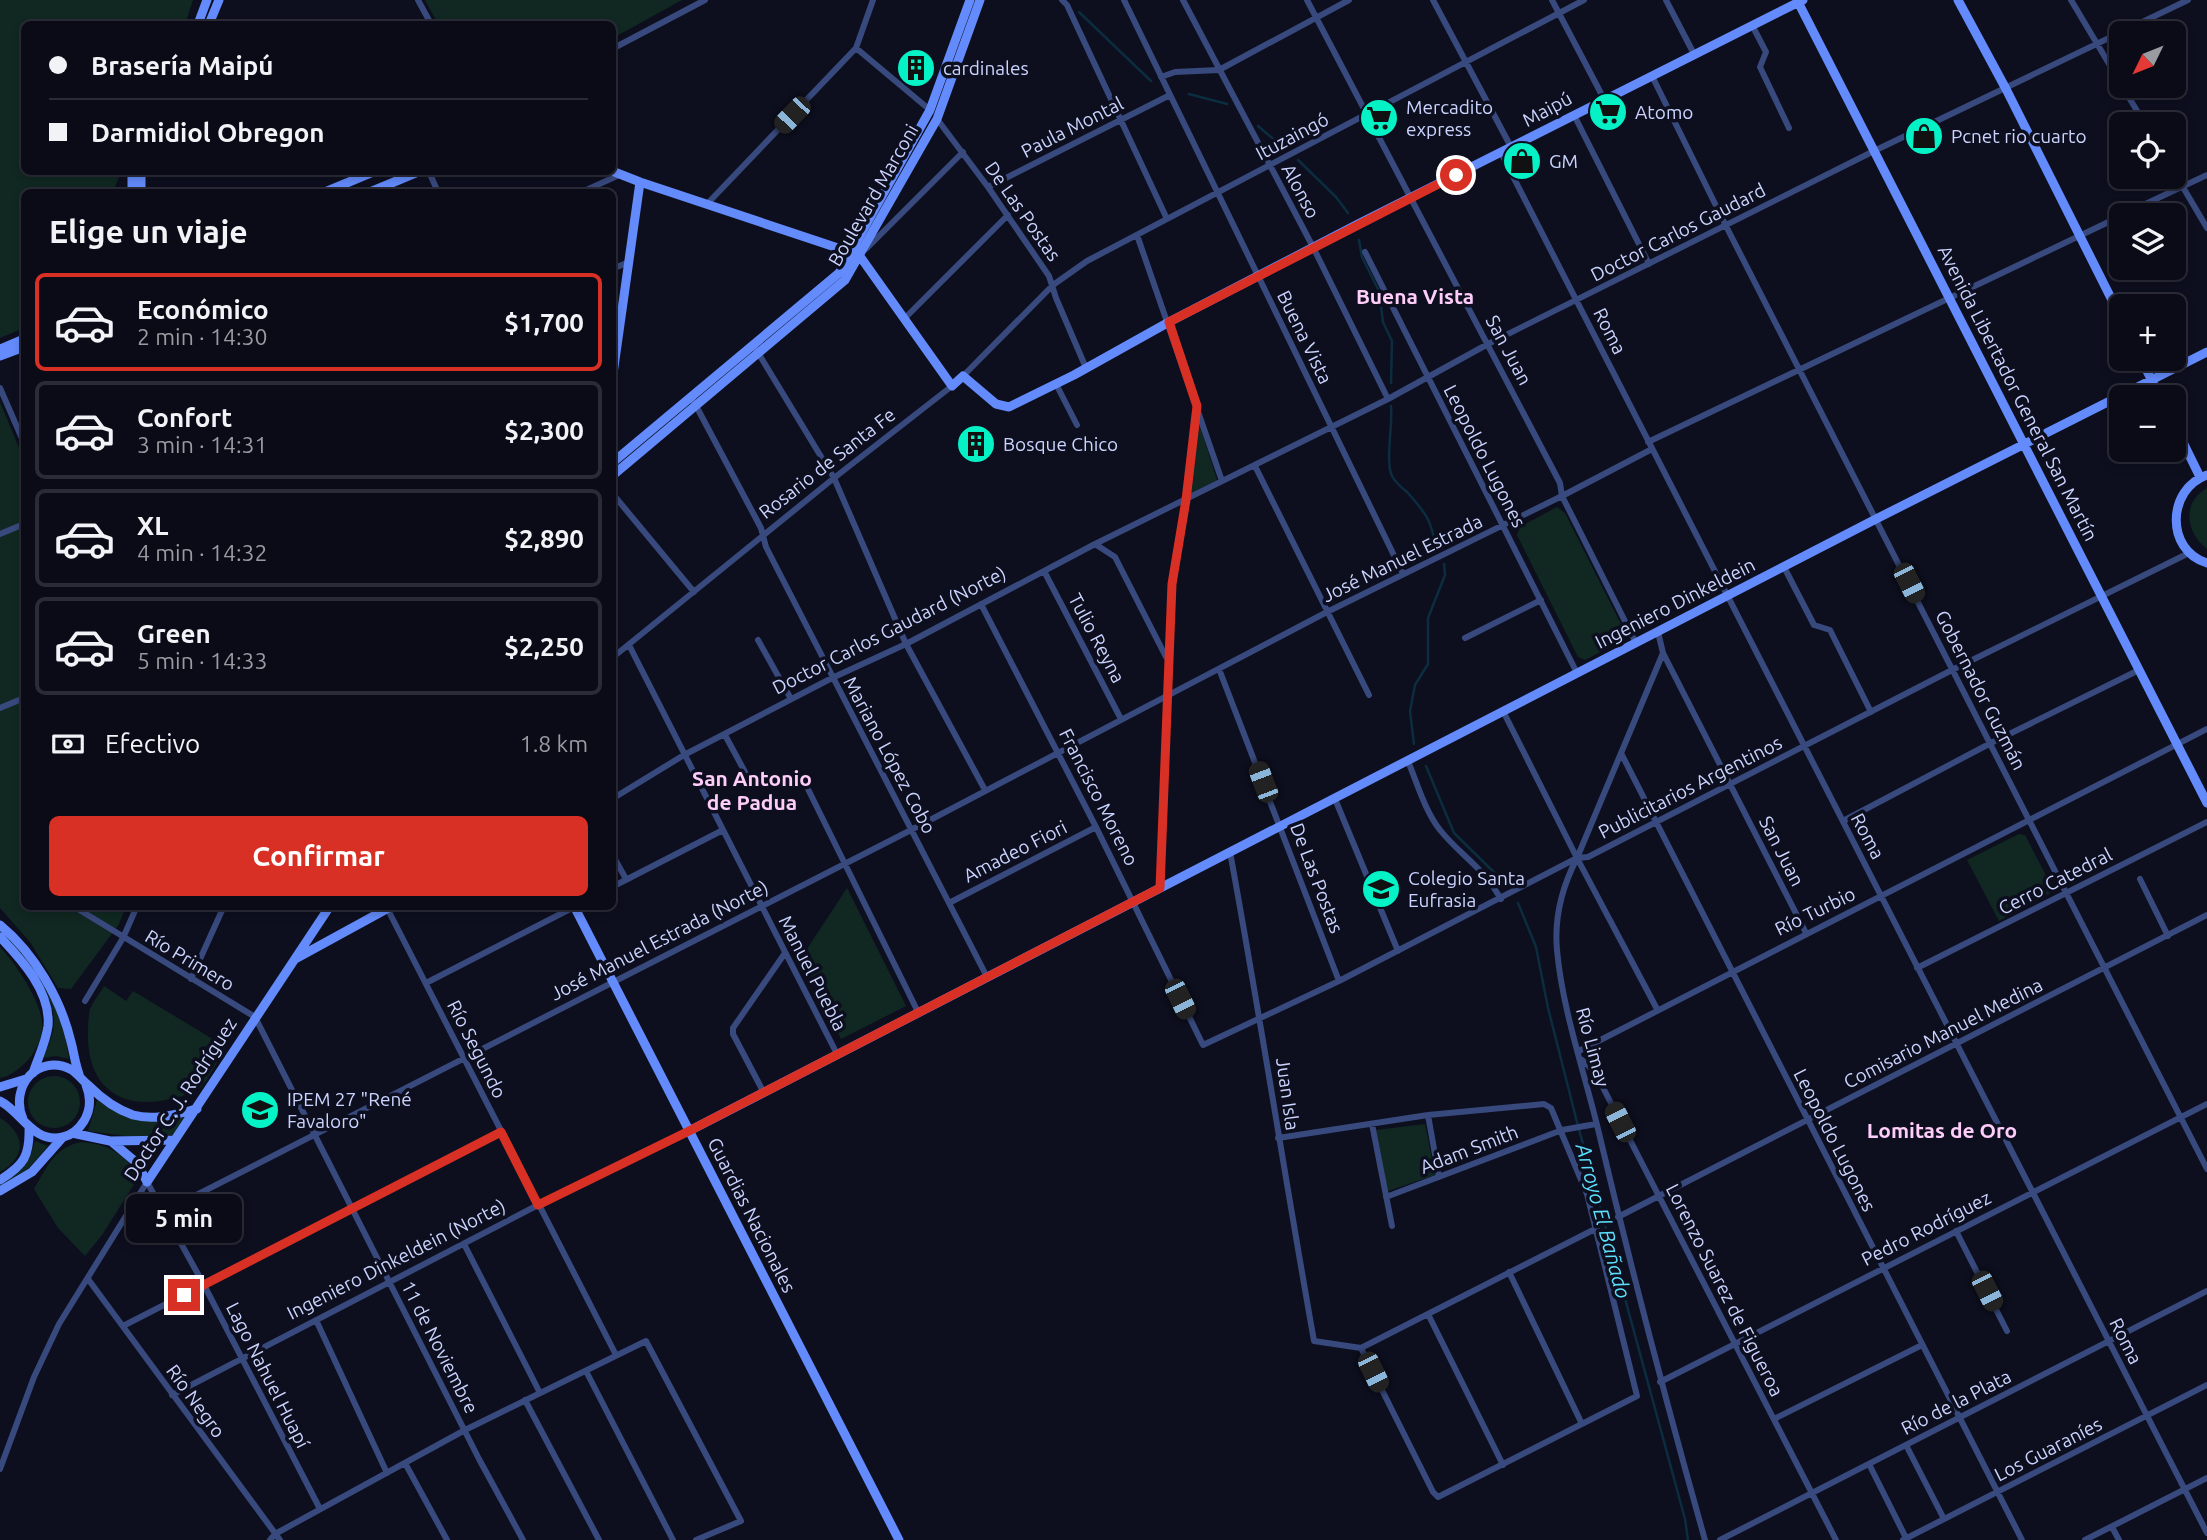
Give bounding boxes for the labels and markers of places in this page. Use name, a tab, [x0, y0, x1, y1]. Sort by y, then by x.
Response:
building icon: cardinales	[895, 47, 937, 89]
place label: cardinales	[943, 57, 1029, 79]
supermarket icon: Atomo	[1587, 91, 1629, 133]
place label: Mercadito express	[1406, 96, 1493, 140]
supermarket icon: Mercadito express	[1358, 97, 1400, 139]
place label: Atomo	[1635, 101, 1693, 123]
shop icon: Pcnet rio cuarto	[1903, 115, 1945, 157]
place label: Pcnet rio cuarto	[1951, 125, 2087, 147]
shop icon: GM	[1501, 140, 1543, 182]
place label: GM	[1549, 150, 1578, 172]
building icon: Bosque Chico	[955, 423, 997, 465]
place label: Bosque Chico	[1003, 433, 1118, 455]
place label: Colegio Santa Eufrasia	[1408, 867, 1525, 911]
school or university icon: Colegio Santa Eufrasia	[1360, 868, 1402, 910]
place label: IPEM 27 "René Favaloro"	[287, 1088, 412, 1132]
school or university icon: IPEM 27 "René Favaloro"	[239, 1089, 281, 1131]

